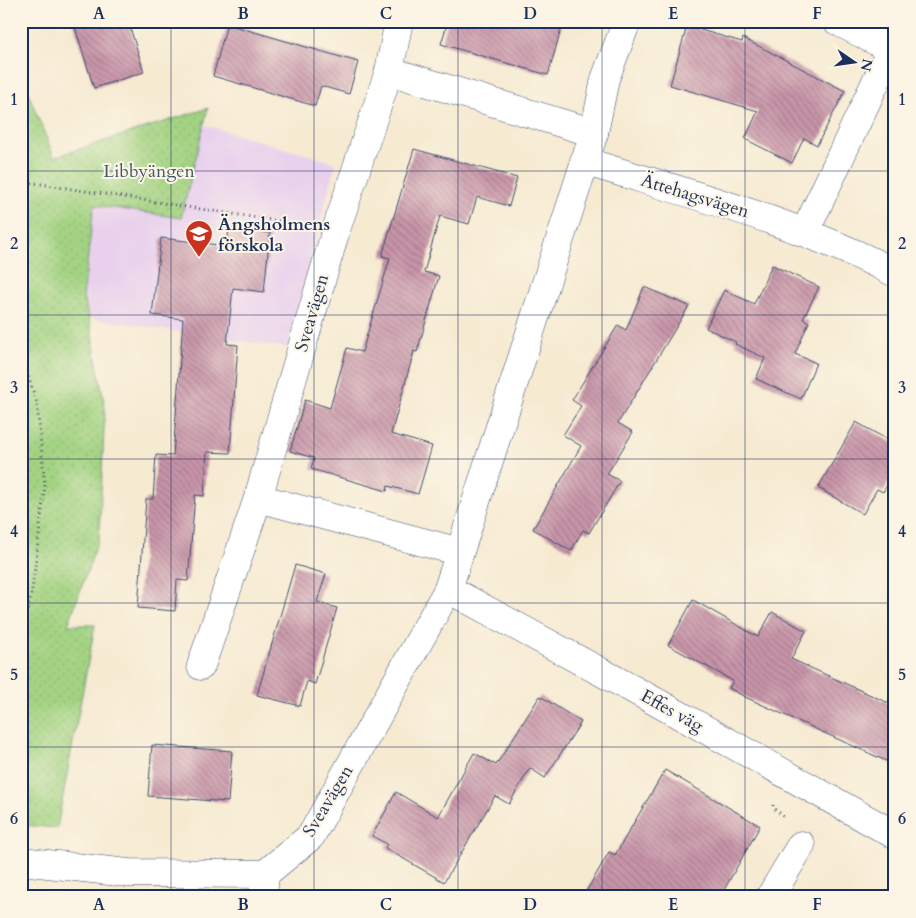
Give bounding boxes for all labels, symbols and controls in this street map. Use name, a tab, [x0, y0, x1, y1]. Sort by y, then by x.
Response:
text: A	[93, 3, 105, 25]
text: B	[237, 3, 249, 25]
text: C	[380, 3, 392, 25]
text: D	[523, 3, 537, 25]
text: E	[668, 3, 678, 25]
text: F	[812, 3, 822, 25]
north arrow	[828, 38, 878, 88]
text: N	[856, 57, 877, 73]
text: 1	[10, 89, 18, 111]
text: 1	[898, 89, 906, 111]
park label: Libbyängen	[103, 159, 195, 184]
street label: Ättehagsvägen	[638, 168, 753, 224]
place label: Ängsholmens förskola	[218, 212, 330, 258]
school or university icon: Ängsholmens förskola	[184, 219, 214, 258]
text: 2	[10, 233, 18, 255]
text: 2	[898, 233, 906, 255]
street label: Sveavägen	[289, 271, 335, 355]
text: 3	[10, 377, 18, 399]
text: 3	[898, 377, 906, 399]
text: 4	[10, 521, 18, 543]
text: 4	[898, 521, 906, 543]
text: 5	[10, 664, 18, 686]
text: 5	[898, 664, 906, 686]
street label: Effes väg	[636, 684, 709, 739]
street label: Sveavägen	[297, 760, 360, 842]
text: 6	[10, 808, 18, 830]
text: 6	[898, 808, 906, 830]
text: A	[93, 894, 105, 916]
text: B	[237, 894, 249, 916]
text: C	[380, 894, 392, 916]
text: D	[523, 894, 537, 916]
text: E	[668, 894, 678, 916]
text: F	[812, 894, 822, 916]

